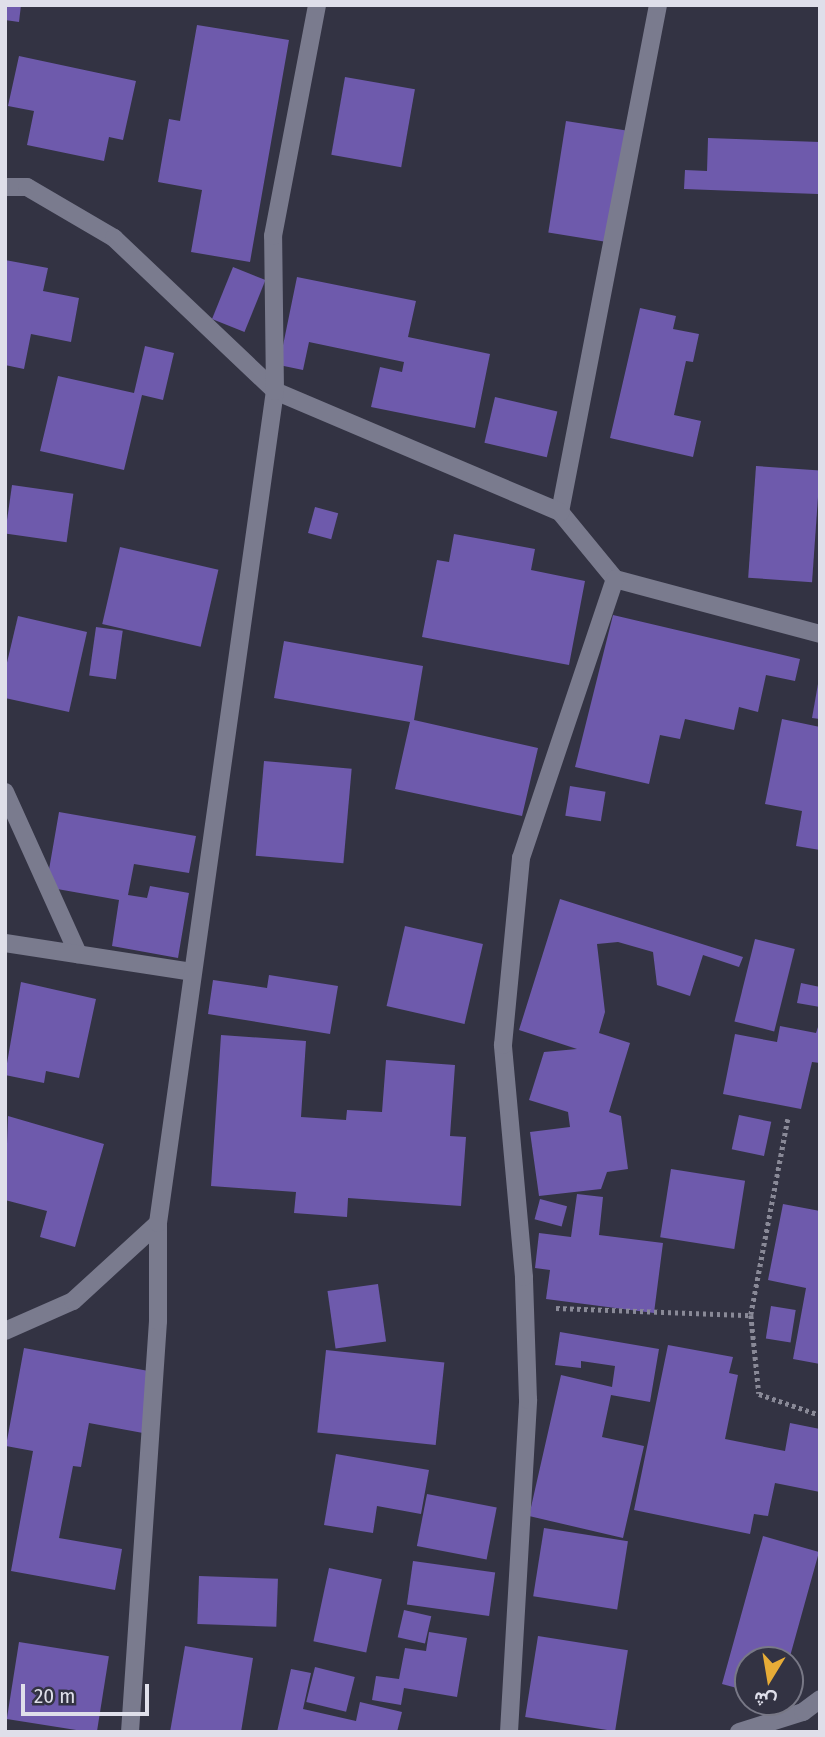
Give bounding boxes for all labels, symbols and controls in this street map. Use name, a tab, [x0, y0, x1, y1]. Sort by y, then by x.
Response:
north arrow	[734, 1646, 804, 1716]
scale bar	[24, 1670, 152, 1714]
text: 20 m	[34, 1683, 75, 1709]
text: ش	[752, 1687, 779, 1714]

